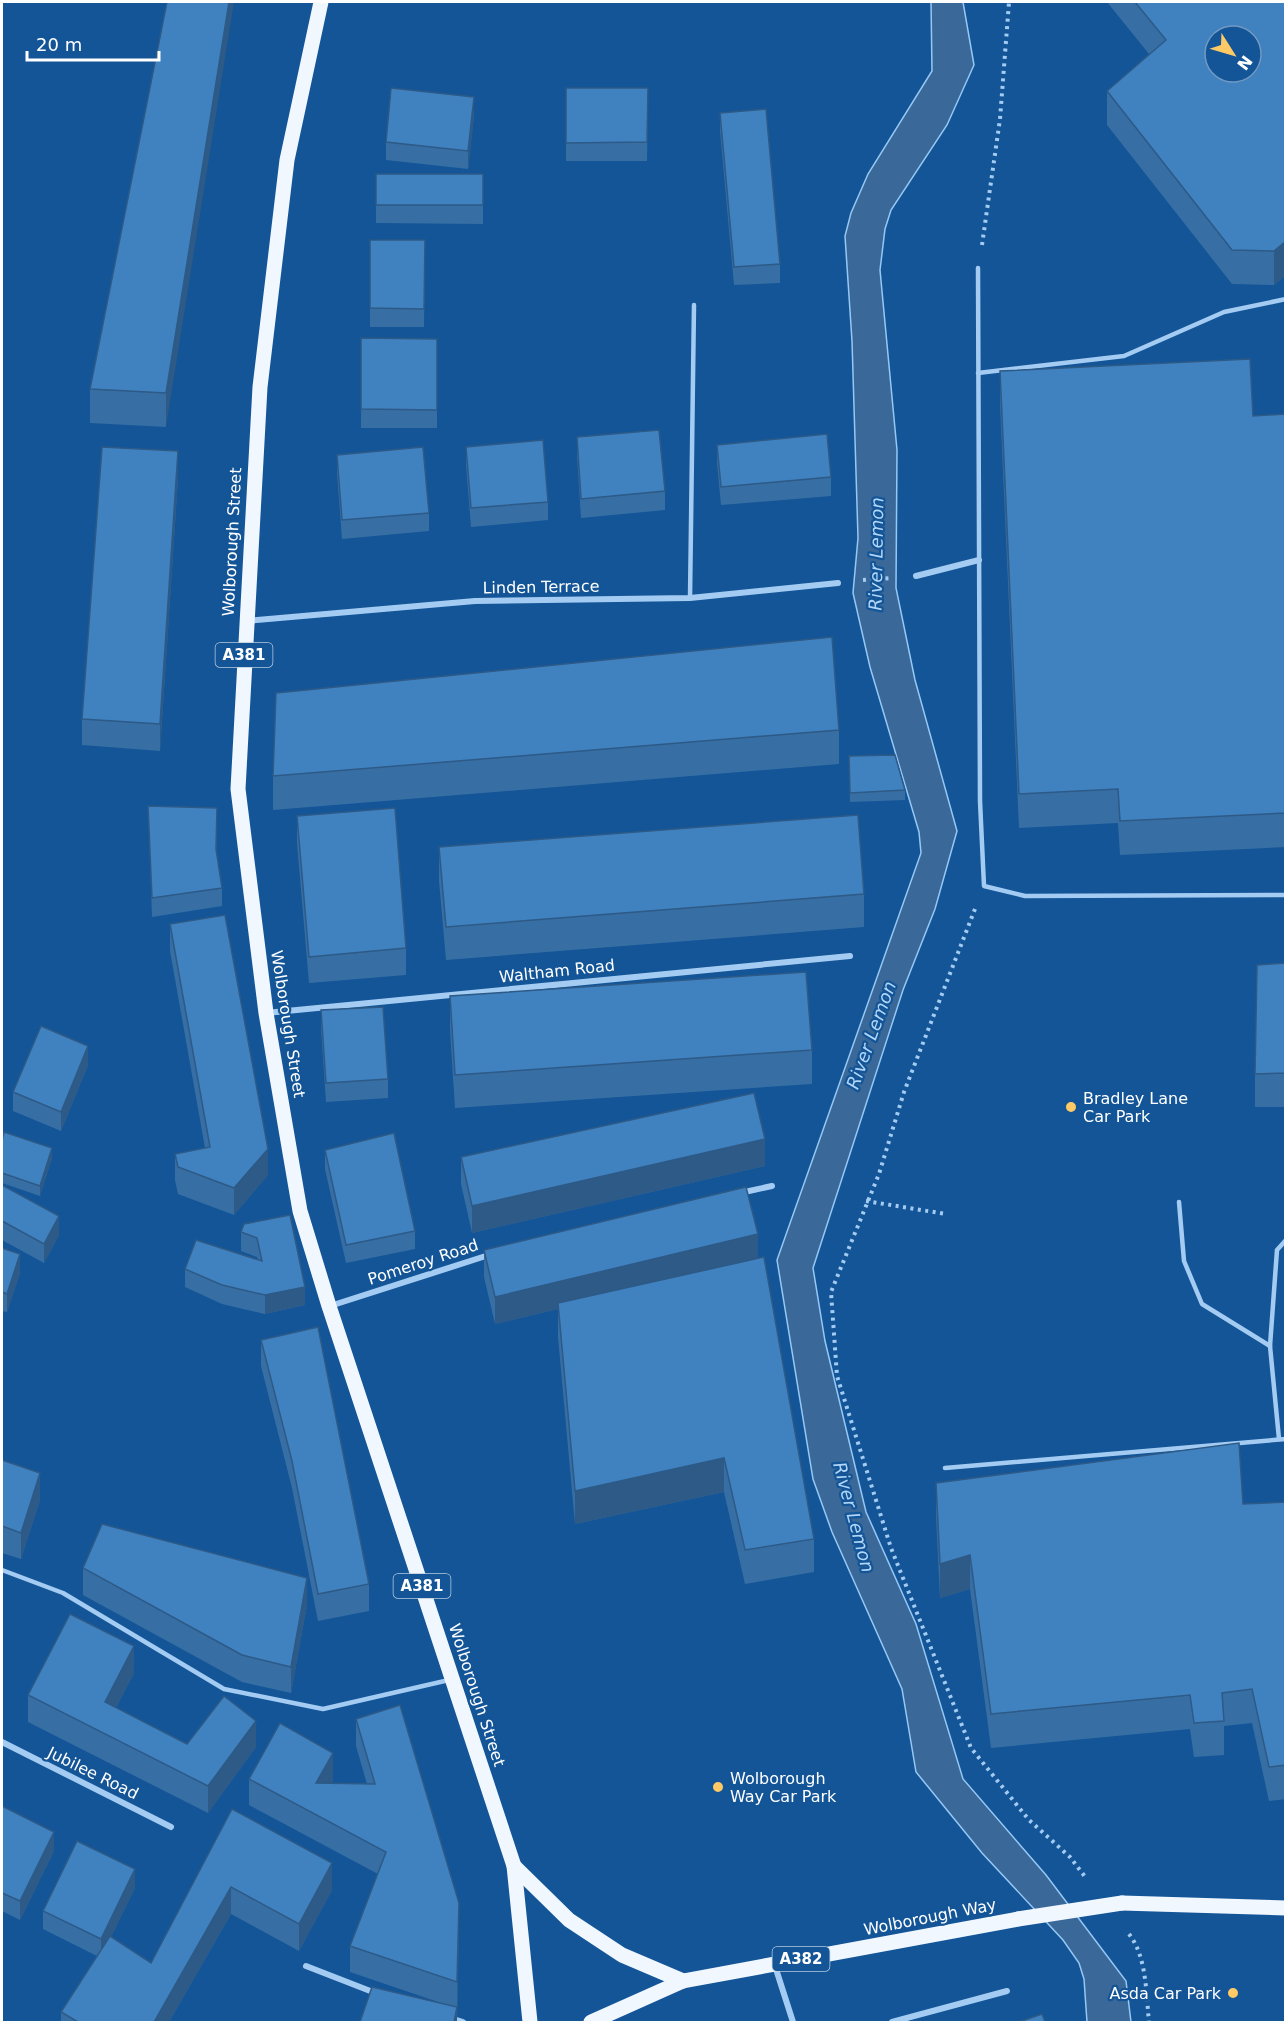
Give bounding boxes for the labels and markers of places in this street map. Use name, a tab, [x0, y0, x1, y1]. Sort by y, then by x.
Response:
place label: Bradley Lane Car Park	[1083, 1089, 1188, 1126]
marker: Bradley Lane Car Park	[1064, 1100, 1078, 1114]
place label: Wolborough Way Car Park	[730, 1769, 837, 1806]
marker: Wolborough Way Car Park	[711, 1780, 725, 1794]
place label: Asda Car Park	[1109, 1984, 1222, 2003]
marker: Asda Car Park	[1226, 1986, 1240, 2000]

